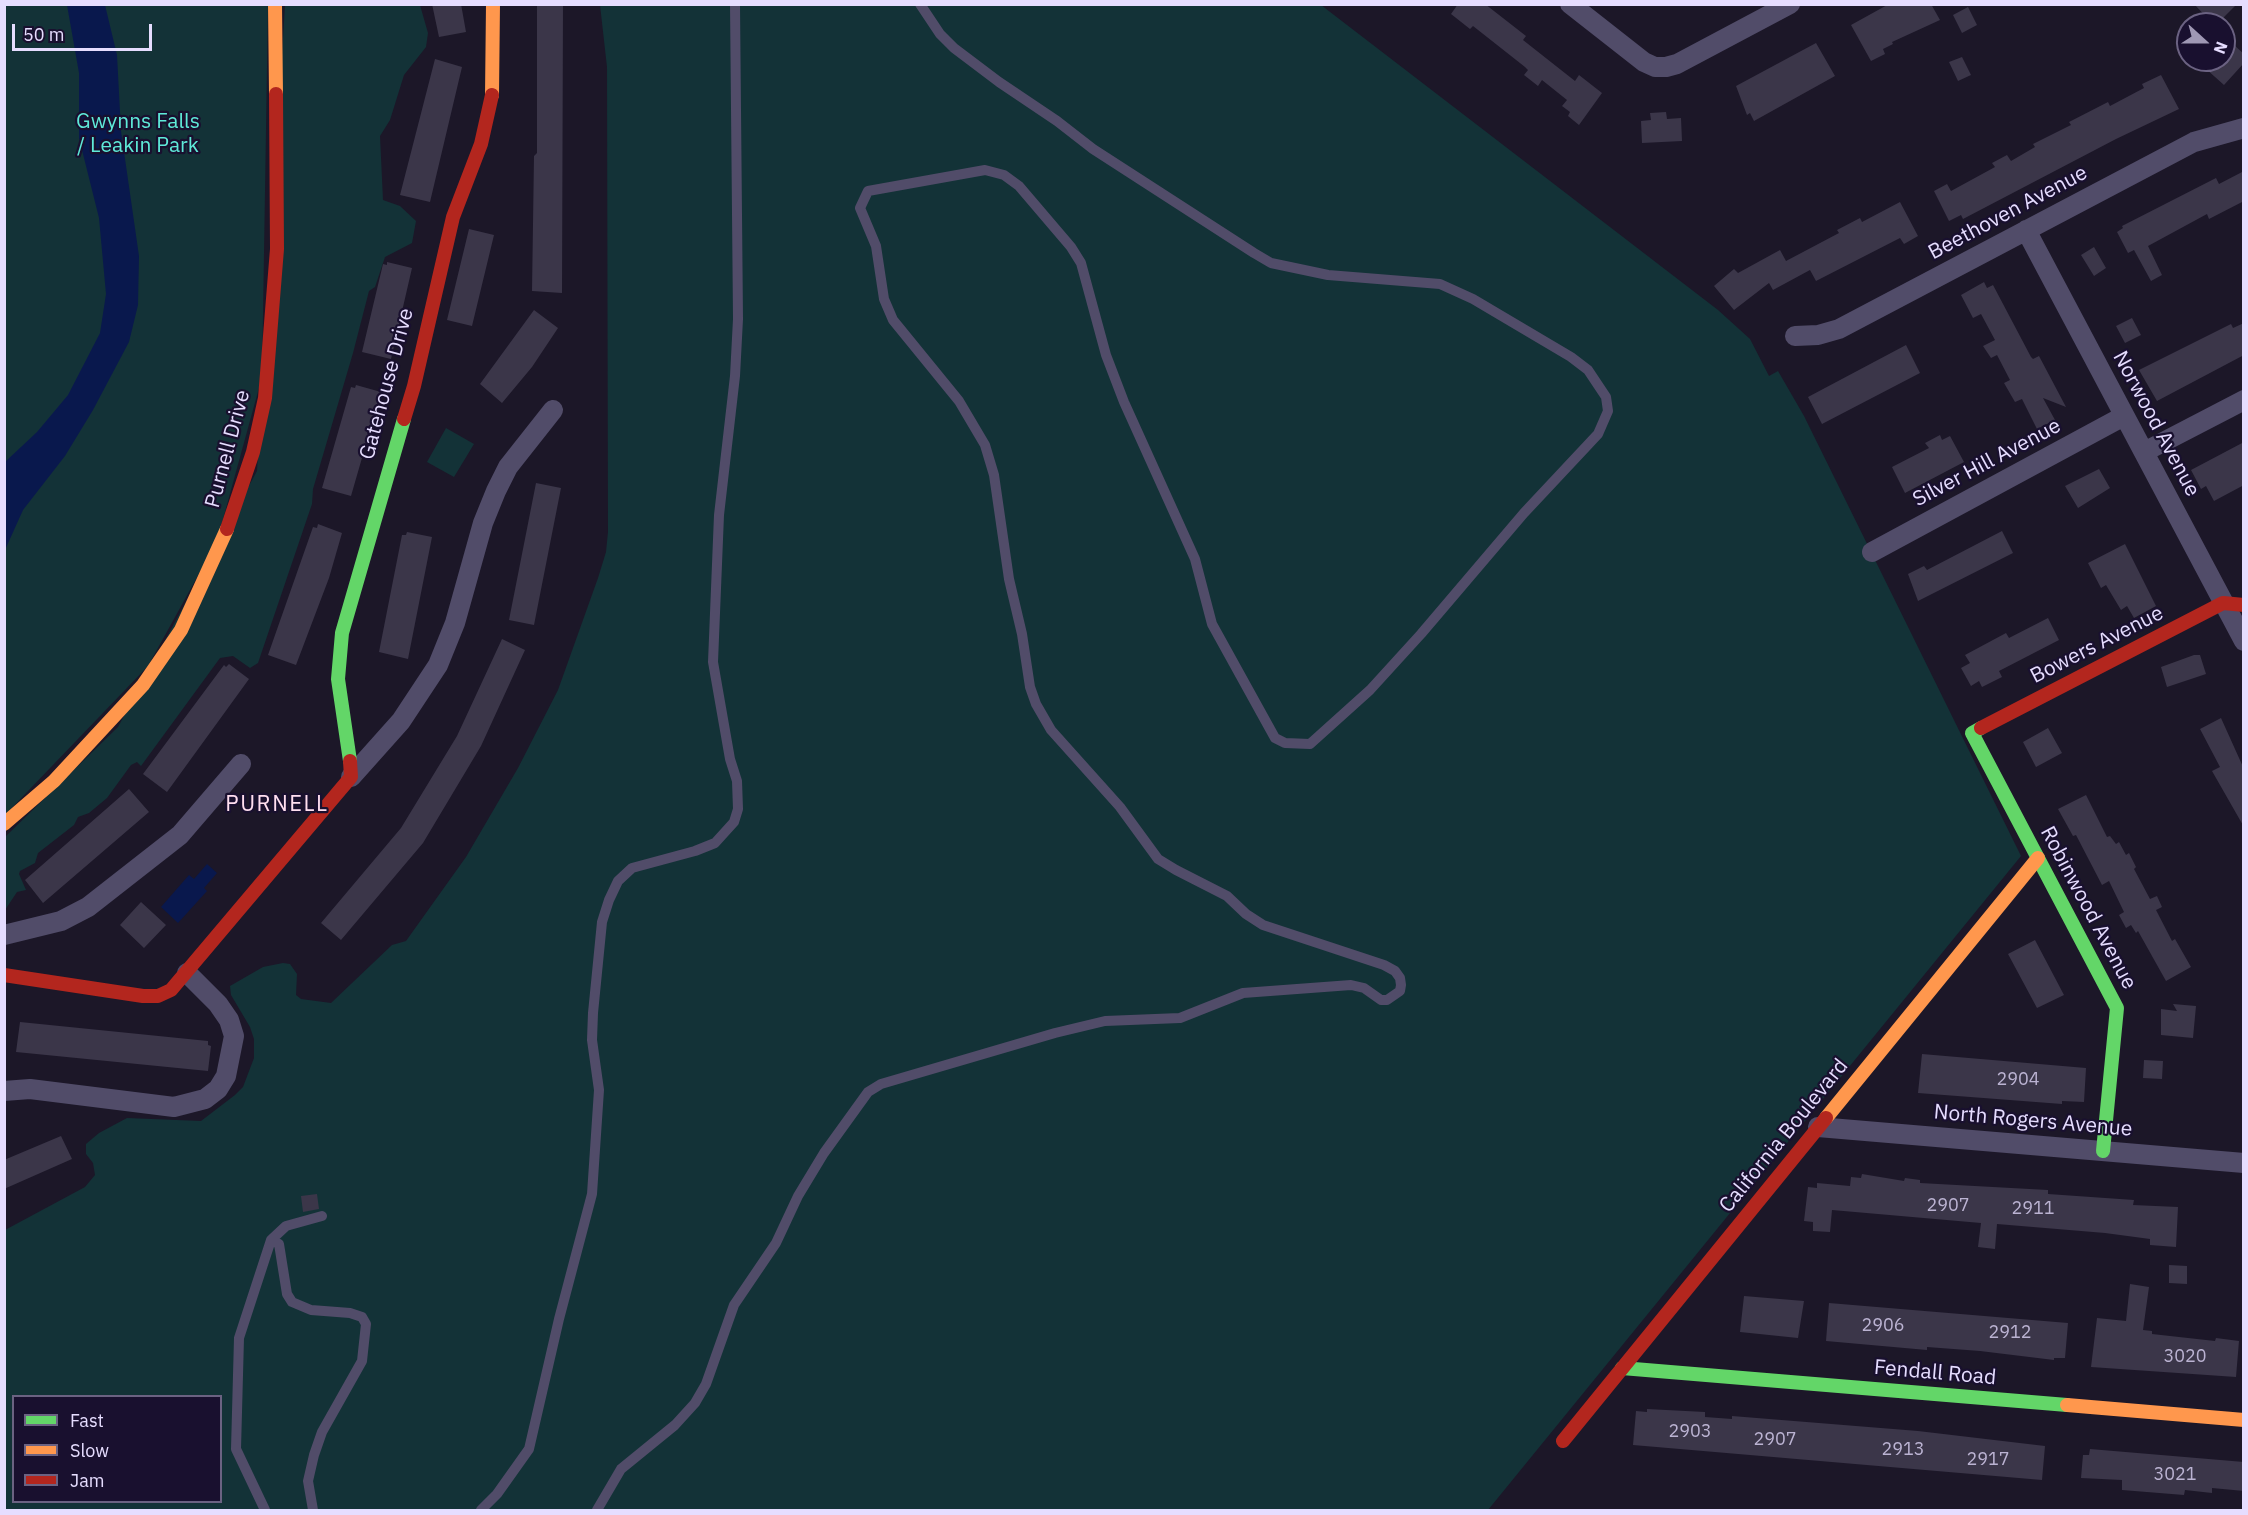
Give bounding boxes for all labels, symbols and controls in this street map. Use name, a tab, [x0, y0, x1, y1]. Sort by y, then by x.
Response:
scale bar	[15, 12, 154, 50]
north arrow	[2176, 12, 2236, 72]
text: 50 m	[23, 23, 65, 46]
text: N	[2210, 39, 2232, 57]
park label: Gwynns Falls / Leakin Park	[76, 109, 200, 159]
street label: Beethoven Avenue	[1924, 160, 2092, 266]
street label: Gatehouse Drive	[355, 306, 419, 462]
street label: Norwood Avenue	[2107, 347, 2205, 501]
street label: Purnell Drive	[200, 387, 256, 511]
street label: Silver Hill Avenue	[1909, 413, 2065, 513]
street label: Bowers Avenue	[2026, 601, 2168, 689]
district label: PURNELL	[225, 792, 329, 818]
street label: Robinwood Avenue	[2034, 822, 2142, 994]
street label: California Boulevard	[1714, 1054, 1854, 1218]
house number: 2904	[1996, 1069, 2040, 1091]
street label: North Rogers Avenue	[1933, 1100, 2133, 1142]
house number: 2907	[1926, 1195, 1970, 1217]
house number: 2911	[2011, 1198, 2055, 1220]
house number: 2906	[1861, 1315, 1905, 1337]
house number: 2912	[1988, 1322, 2032, 1344]
house number: 3020	[2163, 1346, 2207, 1368]
street label: Fendall Road	[1873, 1355, 1997, 1391]
legend	[12, 1395, 222, 1503]
text: Fast	[70, 1409, 104, 1432]
house number: 2903	[1668, 1421, 1712, 1443]
house number: 2907	[1753, 1429, 1797, 1451]
text: Slow	[70, 1439, 109, 1462]
house number: 2913	[1881, 1439, 1925, 1461]
house number: 2917	[1966, 1449, 2010, 1471]
house number: 3021	[2153, 1464, 2197, 1486]
text: Jam	[70, 1469, 105, 1492]

